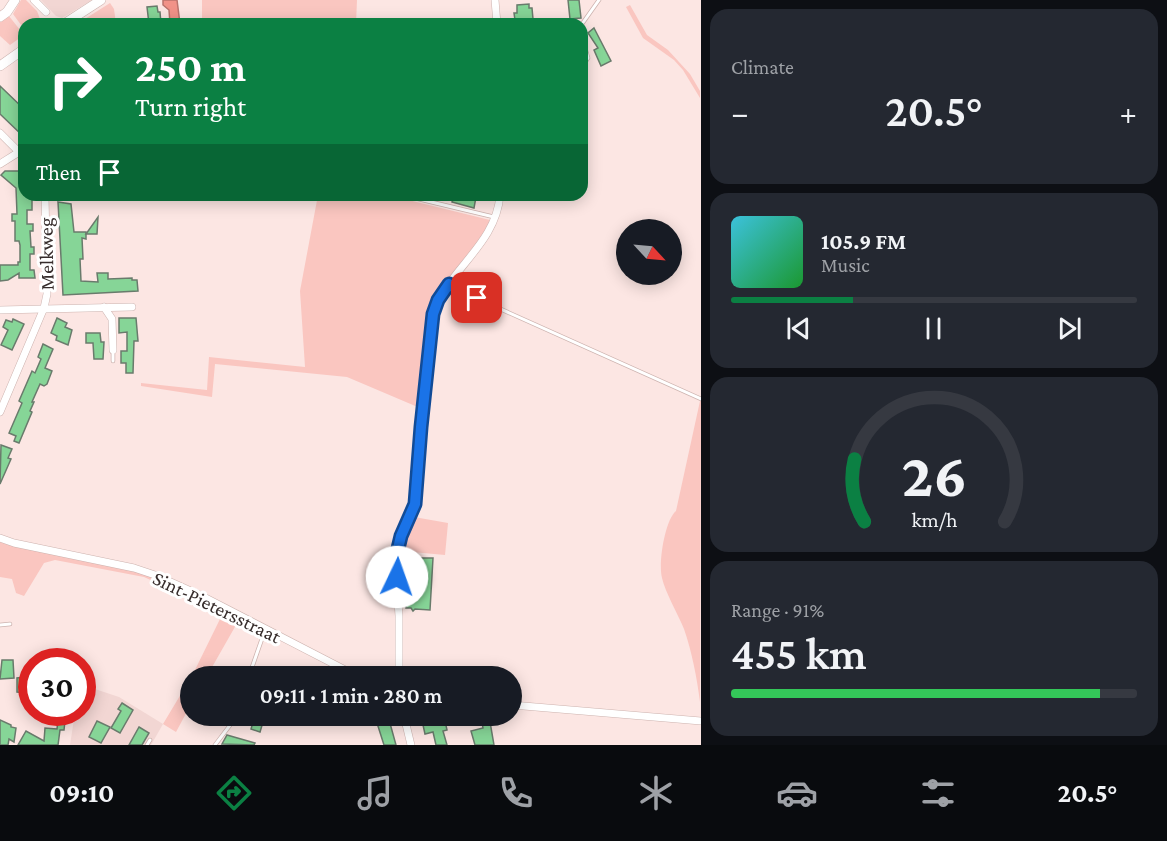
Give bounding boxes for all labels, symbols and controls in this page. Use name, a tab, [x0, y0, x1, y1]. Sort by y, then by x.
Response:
icon: right	[36, 42, 114, 120]
text: 250 m	[135, 43, 246, 90]
text: Climate	[731, 56, 794, 78]
text: 20.5°	[885, 86, 983, 136]
text: Turn right	[135, 92, 246, 122]
text: −	[731, 94, 748, 131]
text: +	[1120, 94, 1137, 131]
icon: arrive	[93, 156, 126, 189]
text: Then	[36, 160, 81, 185]
street label: Melkweg	[34, 217, 59, 291]
north arrow	[616, 219, 682, 285]
map controls	[616, 219, 682, 285]
text: 105.9 FM	[821, 229, 906, 254]
text: Music	[821, 254, 870, 276]
pin	[451, 272, 502, 323]
icon: arrive	[460, 281, 493, 314]
icon: previous	[782, 312, 815, 345]
icon: pause	[917, 312, 950, 345]
icon: next	[1053, 312, 1086, 345]
text: 26	[901, 440, 967, 509]
text: km/h	[911, 508, 958, 532]
position arrow	[365, 545, 429, 609]
street label: Sint-Pietersstraat	[149, 567, 285, 648]
text: Range · 91%	[731, 599, 824, 621]
text: 455 km	[731, 629, 867, 679]
speed limit sign: 30	[18, 648, 96, 726]
text: 09:11 · 1 min · 280 m	[260, 683, 442, 708]
icon: directions	[213, 772, 255, 814]
icon: music	[354, 772, 396, 814]
icon: phone	[495, 772, 537, 814]
icon: climate	[635, 772, 677, 814]
icon: car	[776, 772, 818, 814]
icon: filters	[917, 772, 959, 814]
text: 09:10	[49, 778, 115, 808]
text: 20.5°	[1057, 778, 1118, 808]

